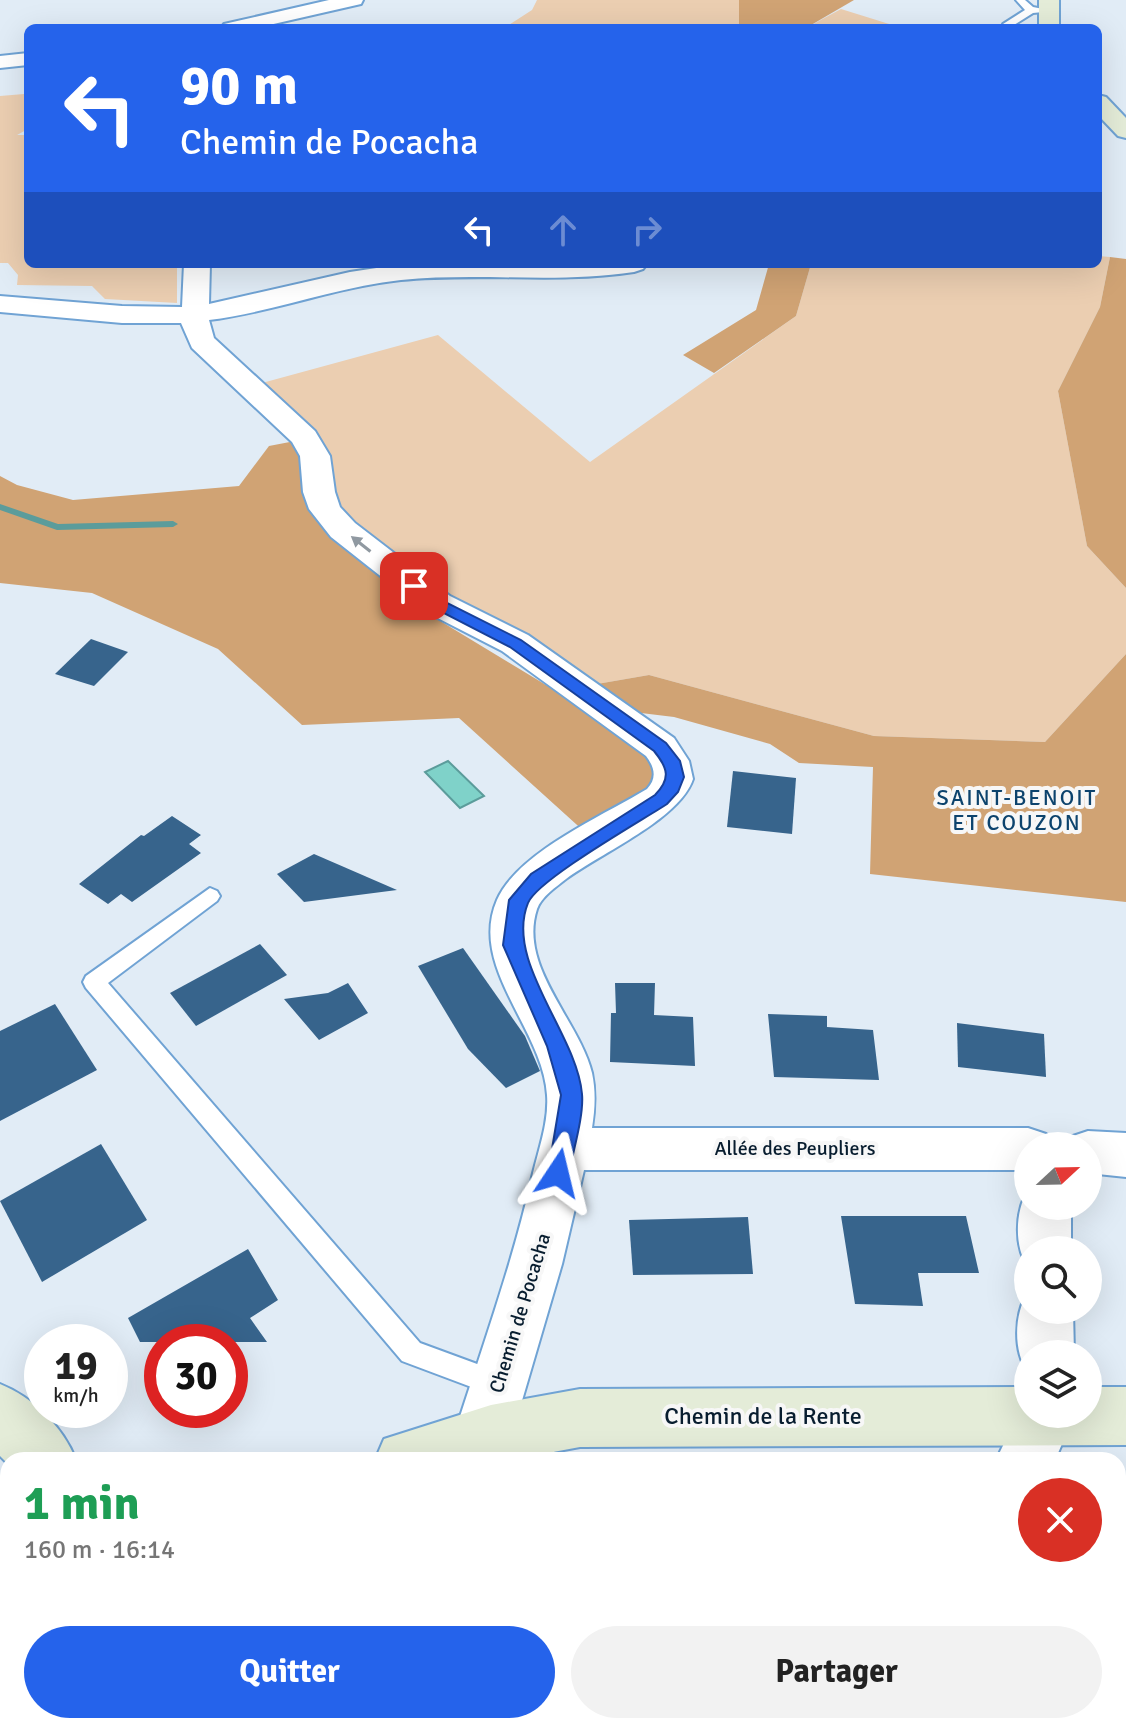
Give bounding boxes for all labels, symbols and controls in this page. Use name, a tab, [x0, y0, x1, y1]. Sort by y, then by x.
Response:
text: 90 m	[180, 51, 298, 120]
icon: left	[48, 56, 152, 160]
text: Chemin de Pocacha	[180, 120, 478, 165]
icon: left	[457, 208, 501, 252]
icon: ahead	[541, 208, 585, 252]
icon: right	[625, 208, 669, 252]
one-way arrow	[351, 537, 371, 553]
pin	[380, 552, 448, 620]
icon: arrive	[392, 564, 436, 608]
district label: SAINT-BENOIT ET COUZON	[937, 784, 1097, 836]
position arrow	[516, 1131, 600, 1215]
north arrow	[1014, 1132, 1102, 1220]
map controls	[1014, 1132, 1102, 1428]
street label: Allée des Peupliers	[714, 1136, 876, 1161]
street label: Chemin de Pocacha	[484, 1230, 556, 1396]
button: search	[1014, 1236, 1102, 1324]
speed limit sign: 30	[144, 1324, 248, 1428]
button: layers	[1014, 1340, 1102, 1428]
text: 19	[54, 1341, 98, 1391]
text: km/h	[53, 1383, 99, 1408]
street label: Chemin de la Rente	[664, 1401, 862, 1431]
text: 1 min	[24, 1474, 140, 1533]
button: close	[1018, 1478, 1102, 1562]
text: 160 m · 16:14	[24, 1534, 175, 1566]
button: Quitter	[24, 1626, 555, 1718]
button: Partager	[571, 1626, 1102, 1718]

